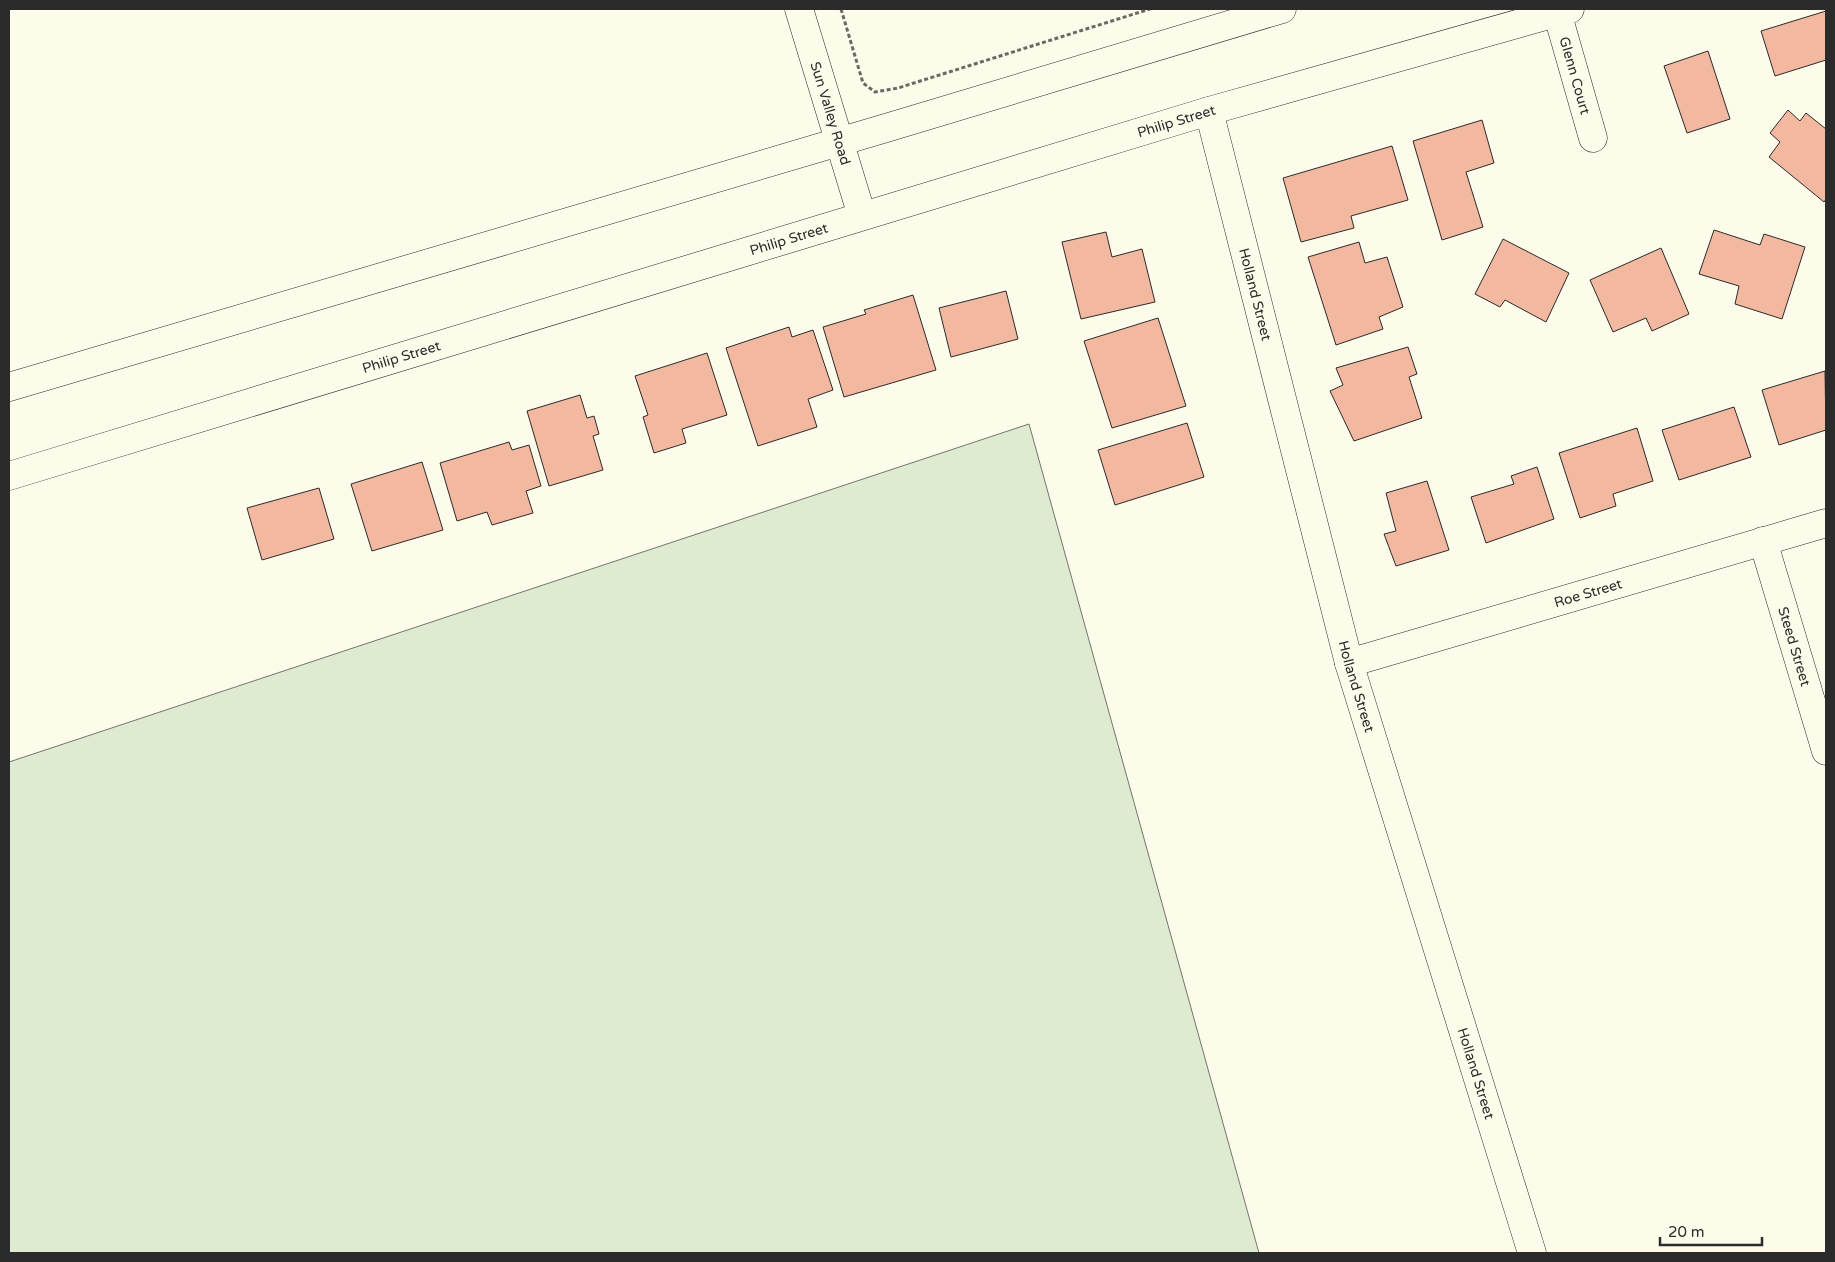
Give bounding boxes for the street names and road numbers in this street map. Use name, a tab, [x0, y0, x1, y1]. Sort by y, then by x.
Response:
street label: Glenn Court	[1555, 35, 1594, 117]
street label: Sun Valley Road	[807, 60, 854, 167]
street label: Philip Street	[1135, 101, 1218, 141]
street label: Philip Street	[748, 219, 831, 259]
street label: Holland Street	[1235, 246, 1275, 343]
street label: Philip Street	[360, 337, 443, 377]
street label: Roe Street	[1552, 575, 1625, 611]
street label: Steed Street	[1774, 605, 1814, 689]
street label: Holland Street	[1335, 639, 1378, 735]
street label: Holland Street	[1454, 1026, 1498, 1122]

